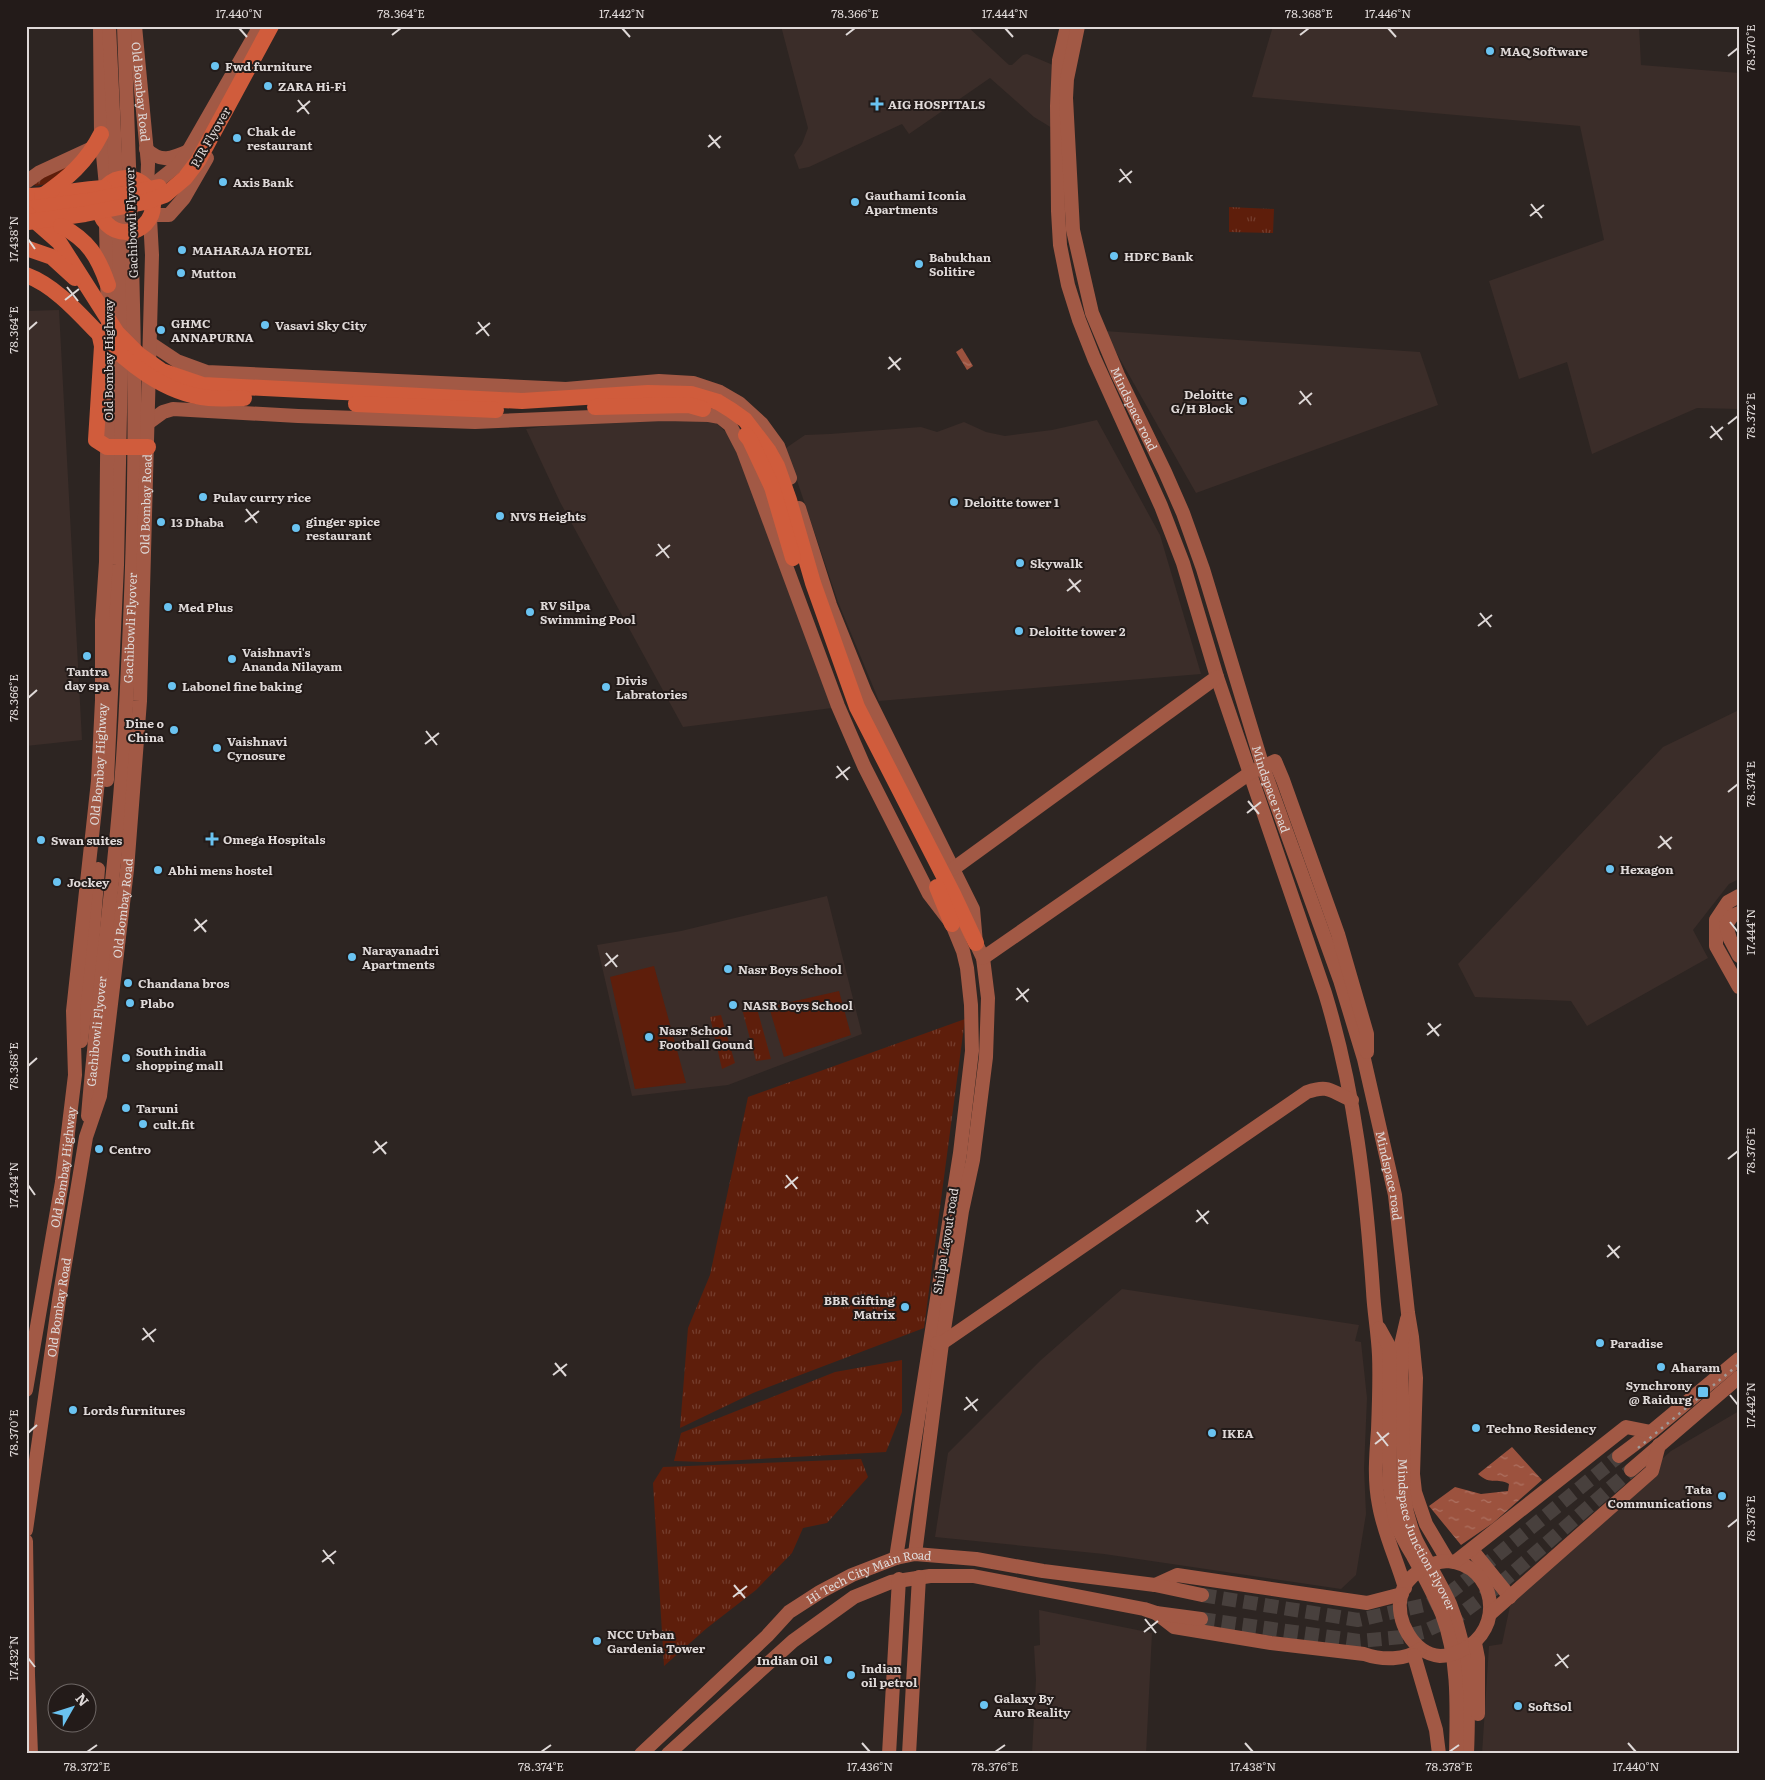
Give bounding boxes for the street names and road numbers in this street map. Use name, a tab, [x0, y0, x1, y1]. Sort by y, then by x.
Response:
street label: Old Bombay Road	[128, 41, 155, 143]
street label: PJR Flyover	[186, 103, 235, 170]
street label: Gachibowli Flyover	[120, 167, 142, 279]
street label: Old Bombay Highway	[99, 299, 117, 421]
street label: Mindspace road	[1106, 364, 1163, 454]
street label: Old Bombay Road	[135, 453, 156, 555]
street label: Gachibowli Flyover	[118, 572, 141, 684]
street label: Old Bombay Highway	[84, 703, 111, 826]
street label: Mindspace road	[1248, 743, 1295, 836]
street label: Old Bombay Road	[108, 857, 137, 959]
street label: Gachibowli Flyover	[82, 975, 111, 1087]
street label: Old Bombay Highway	[45, 1105, 80, 1229]
street label: Mindspace road	[1372, 1129, 1407, 1222]
street label: Shilpa Layout road	[928, 1186, 962, 1295]
street label: Old Bombay Road	[42, 1256, 75, 1358]
street label: Mindspace Junction Flyover	[1394, 1458, 1461, 1613]
street label: Hi Tech City Main Road	[802, 1545, 933, 1608]

